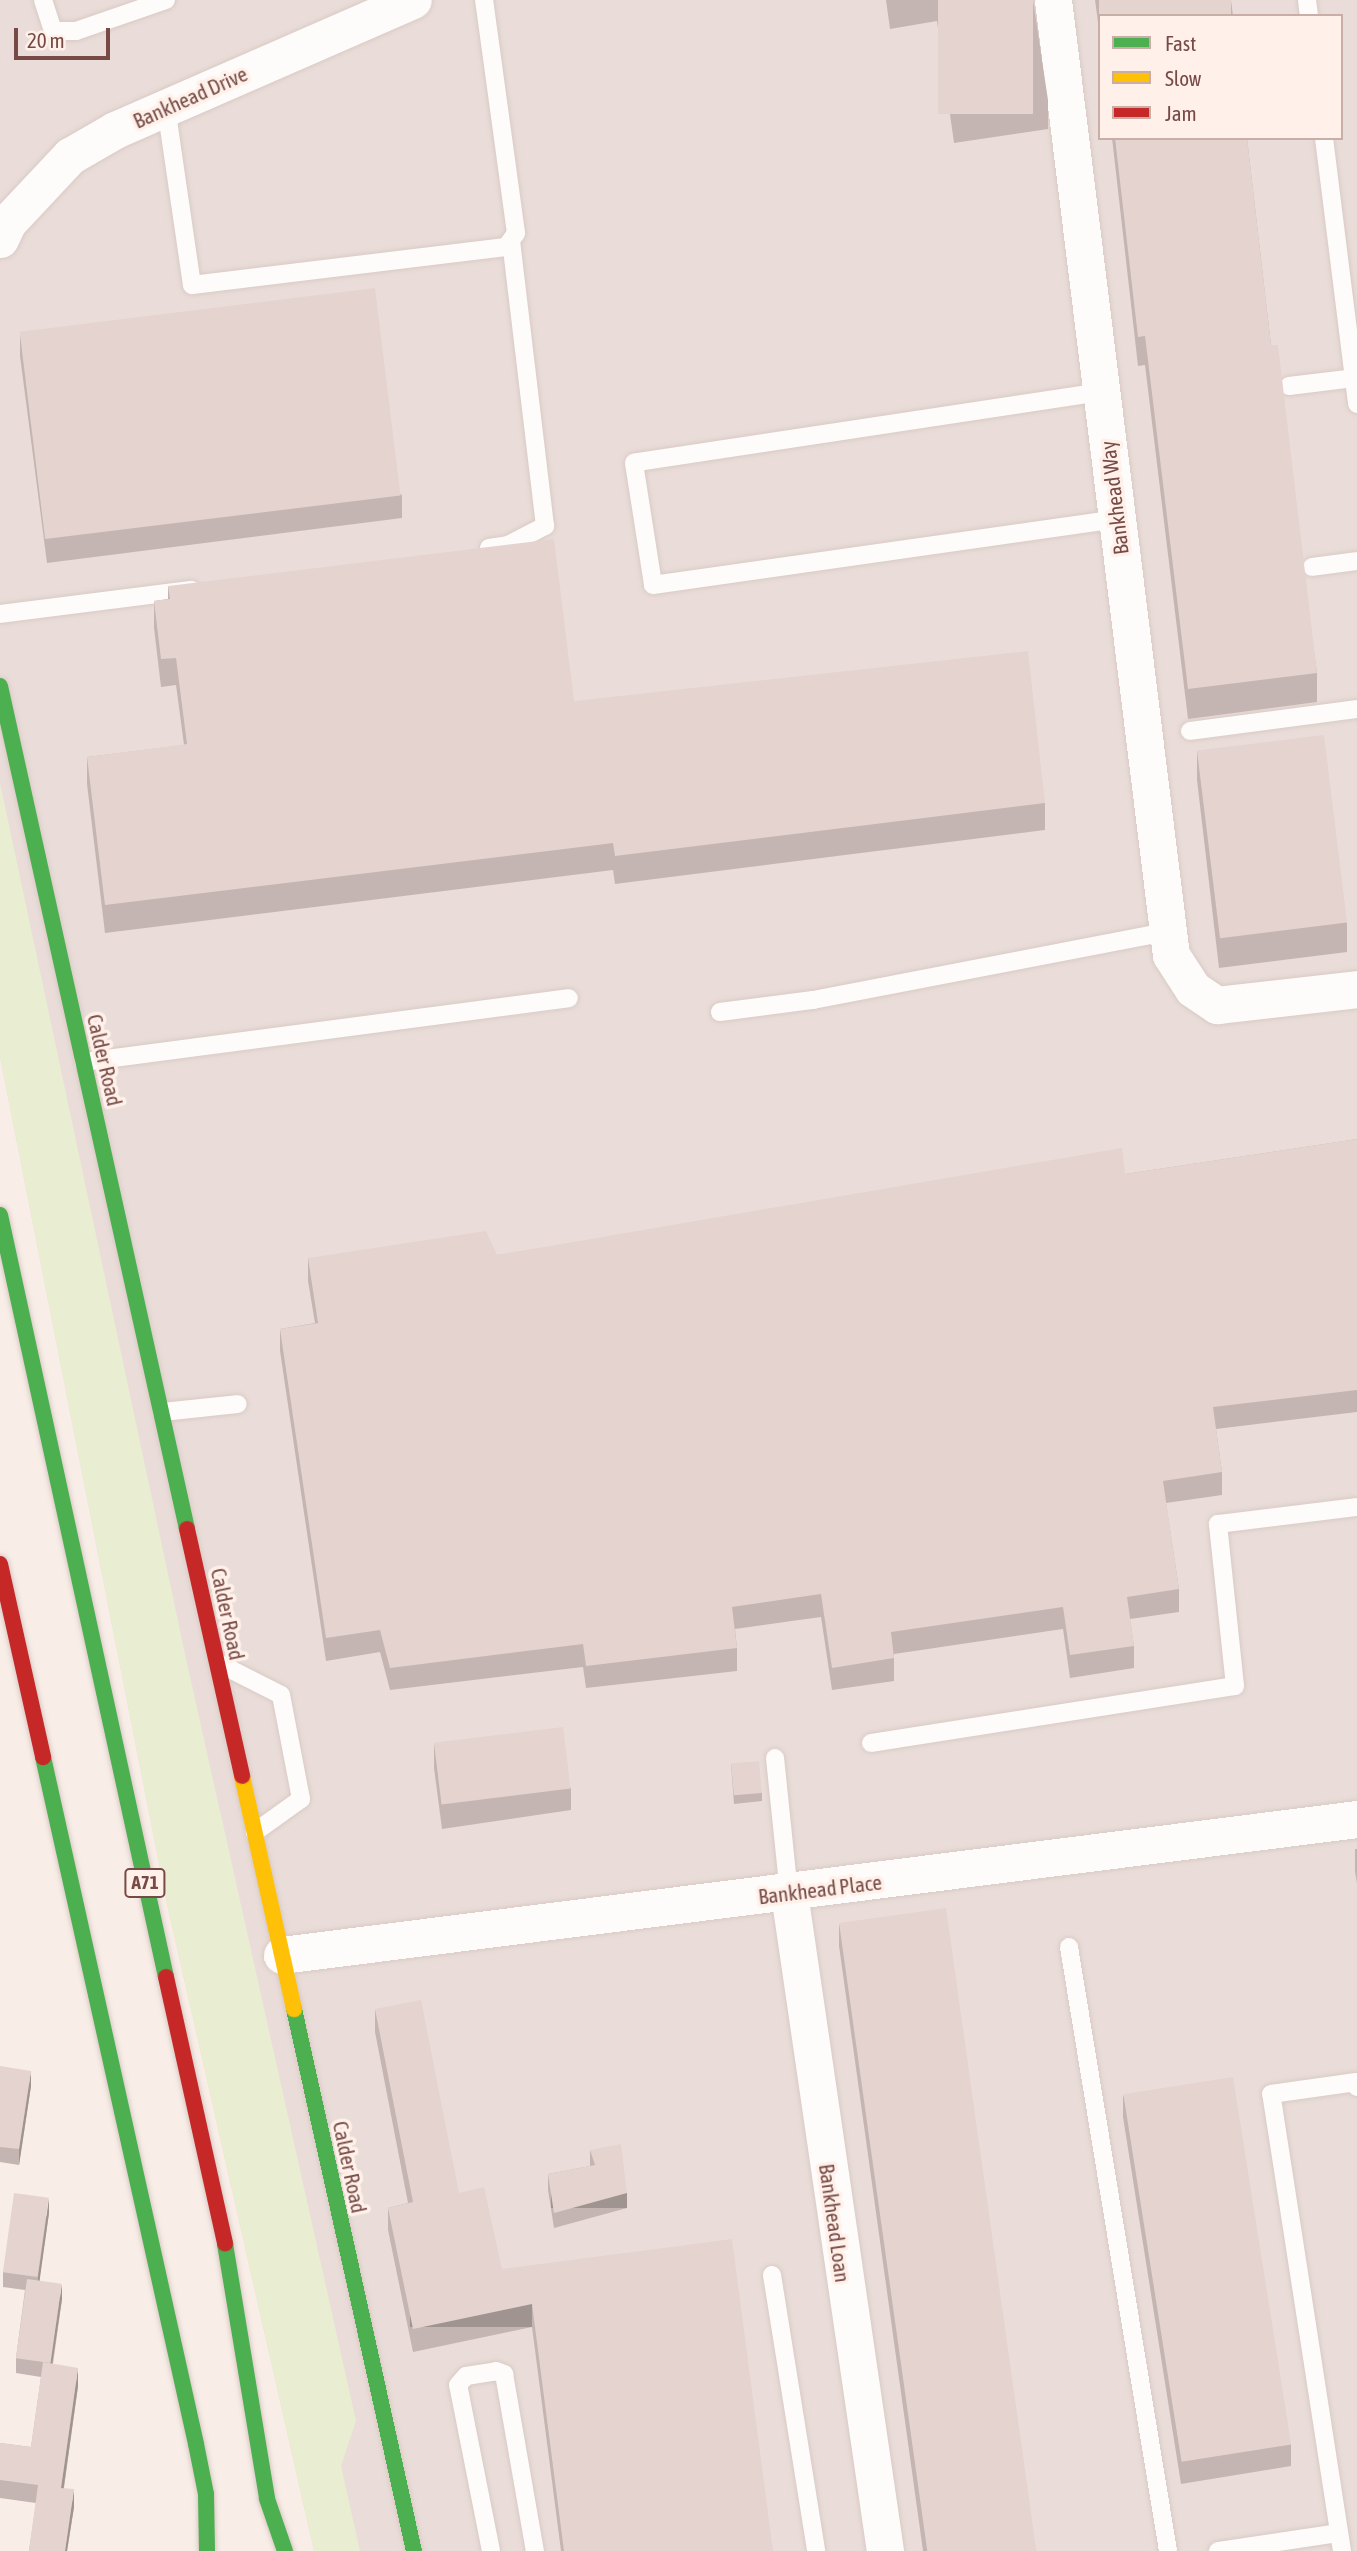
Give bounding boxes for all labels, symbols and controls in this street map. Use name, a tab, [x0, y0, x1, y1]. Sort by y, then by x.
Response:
scale bar	[18, 14, 114, 58]
legend	[1098, 14, 1343, 140]
text: 20 m	[27, 28, 65, 52]
text: Fast	[1165, 31, 1196, 55]
street label: Bankhead Drive	[129, 61, 251, 133]
text: Slow	[1165, 66, 1201, 90]
text: Jam	[1165, 101, 1197, 125]
street label: Bankhead Way	[1095, 440, 1133, 556]
street label: Calder Road	[82, 1012, 128, 1108]
street label: Calder Road	[206, 1566, 250, 1662]
road number: A71	[124, 1868, 166, 1898]
street label: Bankhead Place	[757, 1869, 883, 1909]
street label: Calder Road	[328, 2119, 372, 2215]
street label: Bankhead Loan	[814, 2162, 856, 2284]

